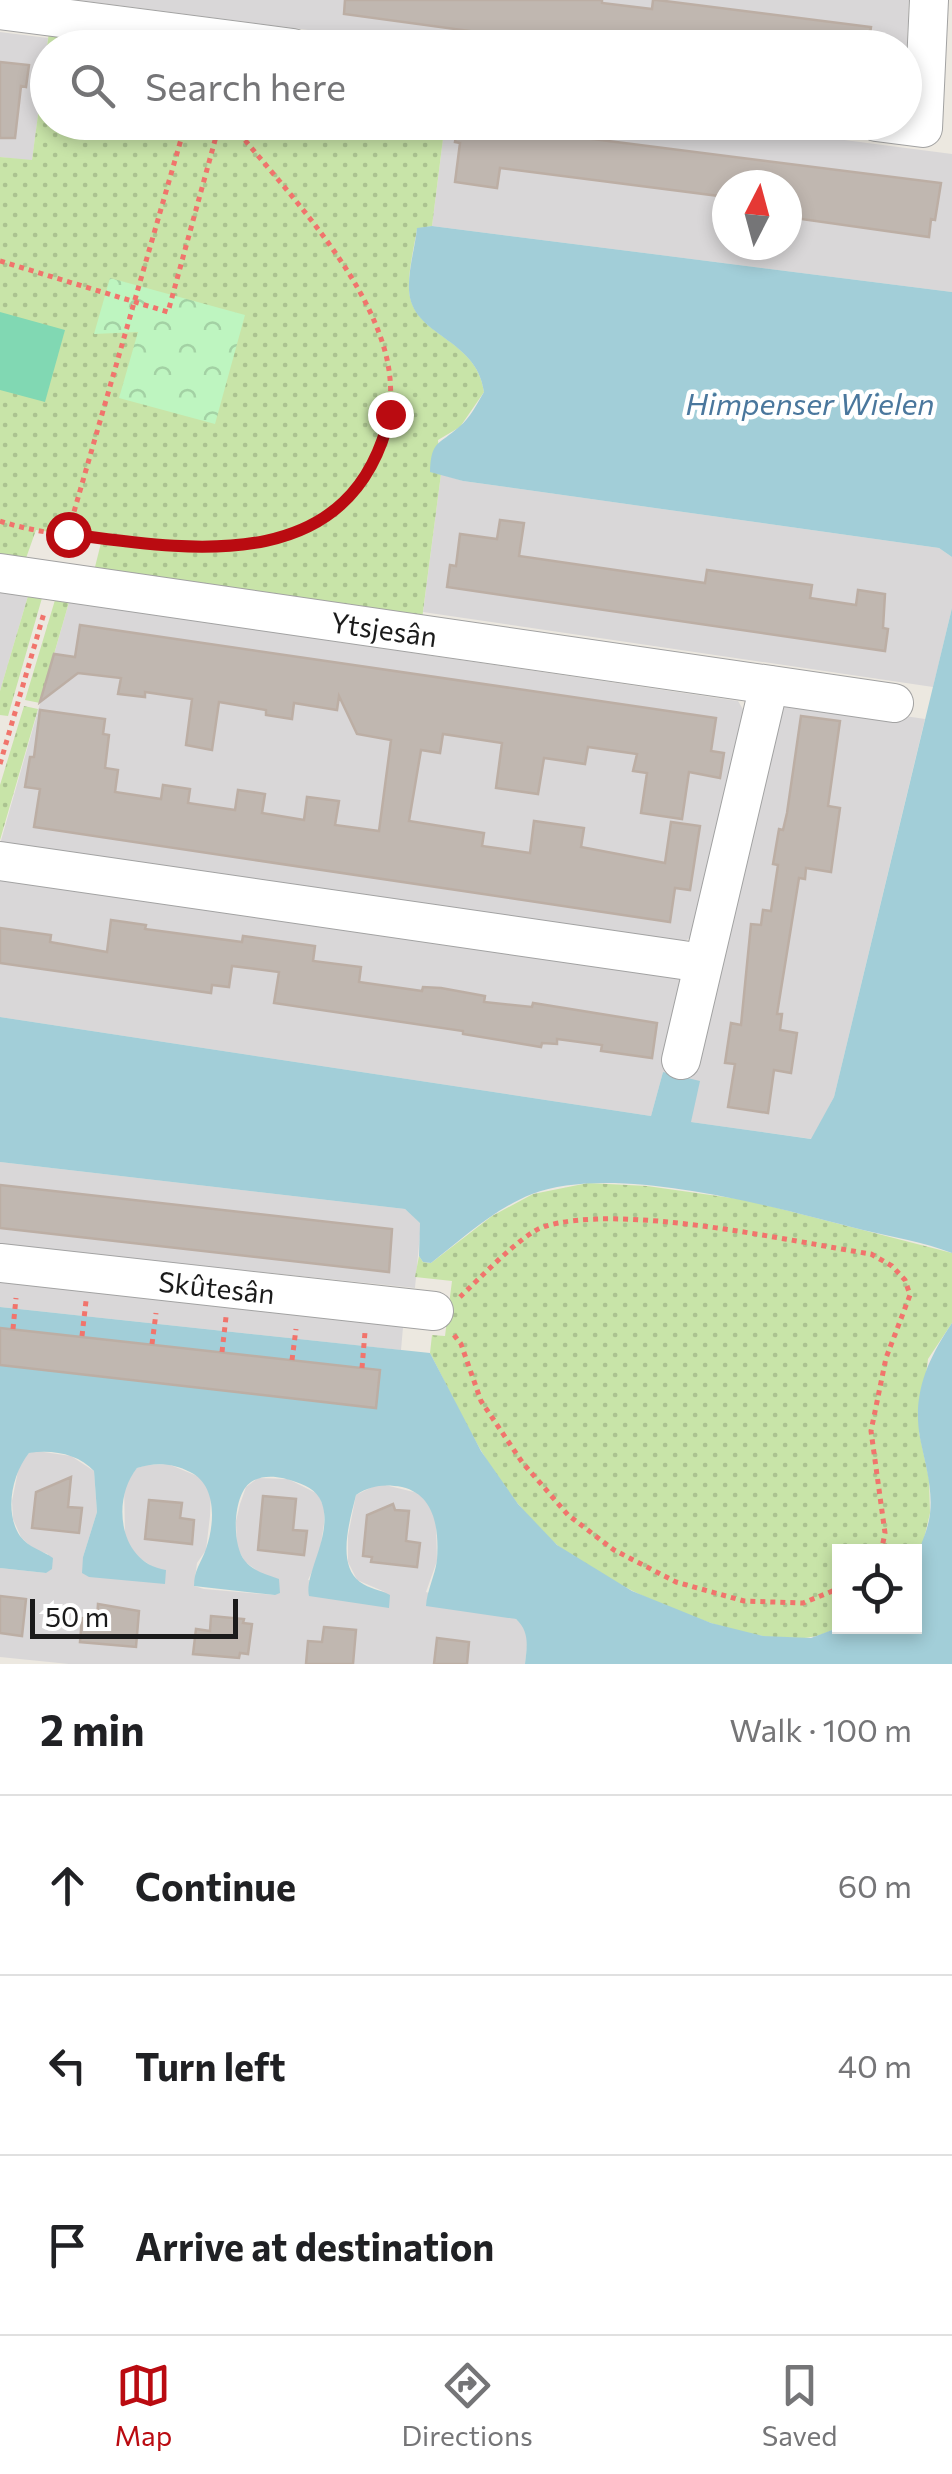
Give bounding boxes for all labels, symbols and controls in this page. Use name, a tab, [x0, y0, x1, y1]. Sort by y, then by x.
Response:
search box	[30, 30, 922, 140]
icon: search	[65, 58, 120, 113]
text: Search here	[145, 62, 346, 109]
north arrow	[712, 170, 802, 260]
water label: Himpenser Wielen	[685, 384, 935, 421]
route end	[368, 392, 414, 438]
route start	[46, 512, 92, 558]
street label: Ytsjesân	[329, 604, 439, 653]
street label: Skûtesân	[157, 1264, 277, 1310]
map controls	[832, 1544, 922, 1634]
button: locate	[832, 1544, 922, 1634]
scale bar	[30, 1594, 238, 1638]
text: 50 m	[45, 1599, 109, 1633]
text: 2 min	[40, 1703, 145, 1755]
text: Walk · 100 m	[730, 1709, 912, 1749]
icon: ahead	[40, 1858, 95, 1913]
text: Continue	[135, 1862, 296, 1909]
text: 60 m	[838, 1865, 912, 1905]
icon: left	[40, 2038, 95, 2093]
text: Turn left	[135, 2042, 286, 2089]
text: 40 m	[838, 2045, 912, 2085]
icon: arrive	[40, 2218, 95, 2273]
text: Arrive at destination	[135, 2222, 494, 2269]
tab: Map	[115, 2358, 172, 2452]
tab: Directions	[401, 2358, 533, 2452]
tab: Saved	[762, 2358, 837, 2452]

